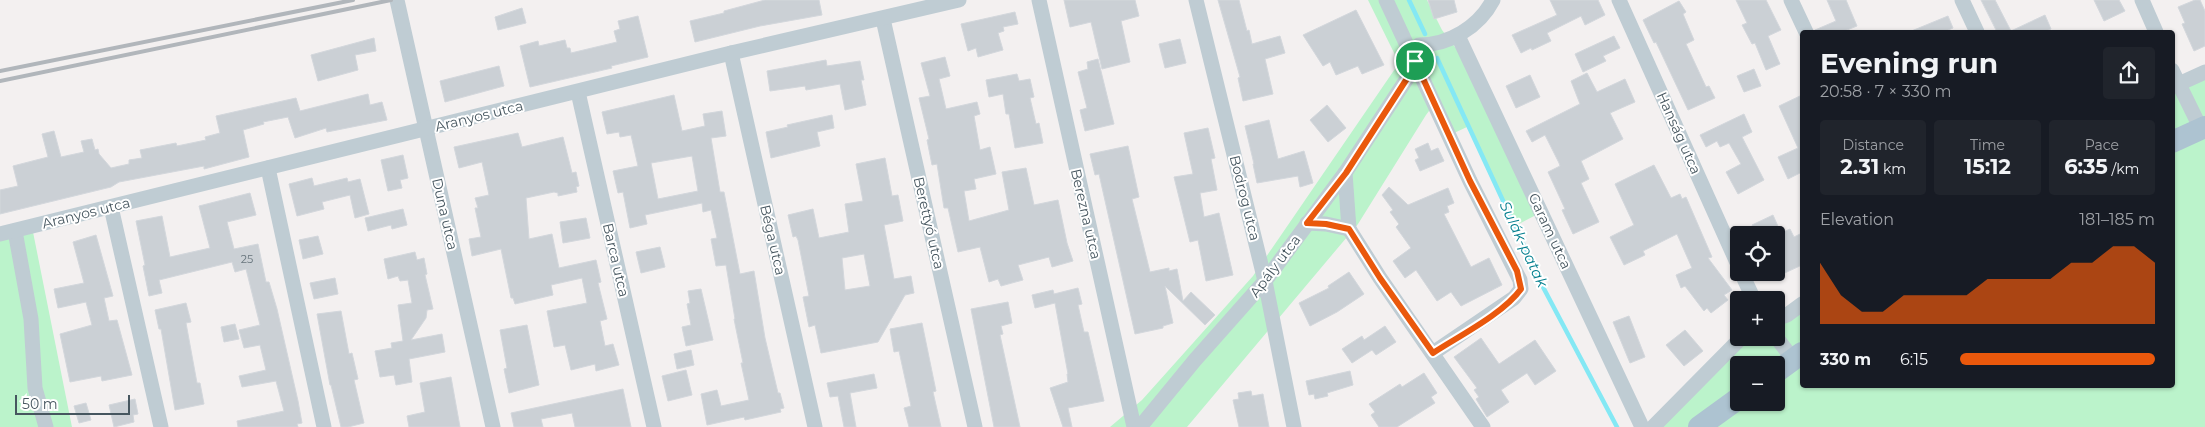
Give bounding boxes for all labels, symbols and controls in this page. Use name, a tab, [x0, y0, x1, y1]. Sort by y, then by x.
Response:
pin	[1394, 40, 1436, 82]
text: Evening run	[1820, 46, 1998, 80]
icon: arrive	[1401, 47, 1429, 75]
button: share	[2103, 47, 2155, 99]
text: 20:58 · 7 × 330 m	[1820, 82, 1951, 101]
street label: Hanság utca	[1653, 89, 1705, 177]
street label: Aranyos utca	[433, 96, 525, 136]
text: Distance	[1842, 136, 1904, 154]
text: Time	[1970, 136, 2005, 154]
text: Pace	[2085, 136, 2119, 154]
street label: Bodrog utca	[1226, 153, 1264, 243]
text: 2.31	[1840, 154, 1879, 179]
text: 15:12	[1964, 154, 2011, 179]
text: 6:35	[2064, 154, 2108, 179]
text: km	[1879, 160, 1906, 178]
text: /km	[2108, 160, 2139, 178]
street label: Berezna utca	[1067, 167, 1105, 261]
street label: Berettyó utca	[910, 175, 948, 271]
street label: Duna utca	[428, 176, 462, 252]
street label: Garam utca	[1525, 190, 1575, 272]
street label: Aranyos utca	[40, 193, 132, 233]
water label: Sulák-patak	[1496, 198, 1553, 291]
street label: Béga utca	[756, 203, 790, 277]
text: Elevation	[1820, 210, 1894, 229]
text: 181–185 m	[2079, 210, 2155, 229]
street label: Barca utca	[599, 221, 633, 299]
map controls	[1730, 226, 1785, 411]
button: locate	[1730, 226, 1785, 281]
street label: Apály utca	[1246, 231, 1304, 301]
house number: 25	[241, 252, 253, 266]
button: +	[1730, 291, 1785, 346]
text: 330 m	[1820, 350, 1871, 369]
text: 6:15	[1900, 350, 1928, 369]
button: −	[1730, 356, 1785, 411]
scale bar	[15, 392, 130, 415]
text: 50 m	[22, 395, 58, 413]

